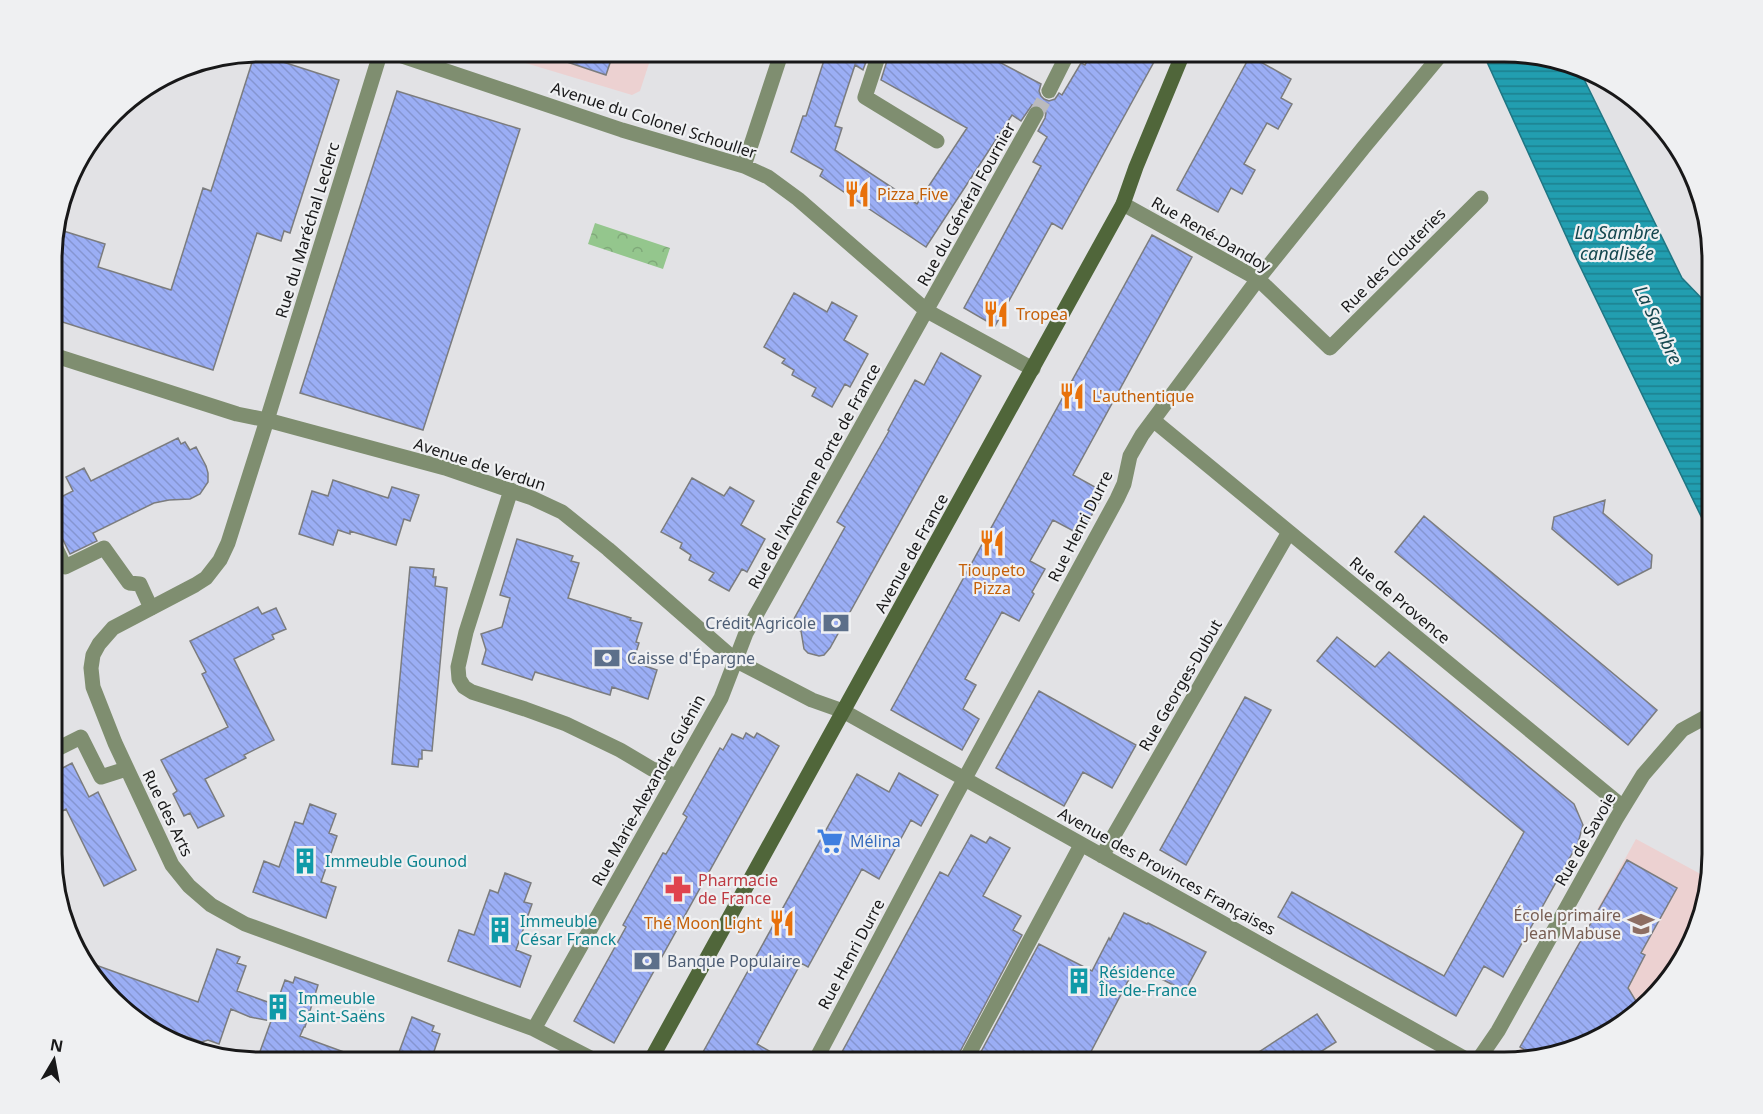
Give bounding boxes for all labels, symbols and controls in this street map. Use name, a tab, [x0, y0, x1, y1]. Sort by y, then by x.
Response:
street label: Avenue du Colonel Schouller	[548, 76, 760, 164]
street label: Rue du Général Fournier	[912, 118, 1020, 290]
street label: Rue du Maréchal Leclerc	[270, 139, 344, 321]
restaurant icon: Pizza Five	[842, 179, 872, 209]
place label: Pizza Five	[877, 183, 949, 205]
street label: Rue René-Dandoy	[1147, 191, 1275, 277]
street label: Rue des Clouteries	[1336, 203, 1450, 317]
water label: La Sambre canalisée	[1575, 220, 1659, 265]
water label: La Sambre	[1630, 281, 1688, 368]
restaurant icon: Tropea	[981, 299, 1011, 329]
place label: Tropea	[1016, 303, 1068, 325]
street label: Rue de l'Ancienne Porte de France	[743, 359, 885, 593]
restaurant icon: L'authentique	[1057, 381, 1087, 411]
place label: L'authentique	[1092, 385, 1194, 407]
street label: Avenue de Verdun	[411, 432, 549, 496]
street label: Rue Henri Durre	[1042, 467, 1118, 585]
street label: Avenue de France	[869, 489, 953, 617]
restaurant icon: Tioupeto Pizza	[977, 528, 1007, 558]
street label: Rue de Provence	[1345, 551, 1455, 649]
place label: Tioupeto Pizza	[959, 559, 1025, 599]
bank icon: Crédit Agricole	[821, 608, 851, 638]
place label: Crédit Agricole	[705, 612, 816, 634]
street label: Rue Georges-Dubut	[1133, 615, 1227, 755]
bank icon: Caisse d'Épargne	[592, 643, 622, 673]
place label: Caisse d'Épargne	[627, 647, 755, 669]
street label: Rue Marie-Alexandre Guénin	[586, 690, 710, 890]
street label: Rue des Arts	[138, 766, 198, 860]
street label: Rue de Savoie	[1549, 788, 1621, 890]
street label: Avenue des Provinces Françaises	[1054, 802, 1280, 940]
supermarket icon: Mélina	[815, 826, 845, 856]
place label: Mélina	[850, 830, 901, 852]
building icon: Immeuble Gounod	[290, 846, 320, 876]
place label: Immeuble Gounod	[325, 850, 467, 872]
place label: Pharmacie de France	[698, 869, 778, 909]
pharmacy icon: Pharmacie de France	[663, 874, 693, 904]
street label: Rue Henri Durre	[813, 895, 889, 1013]
place label: École primaire Jean Mabuse	[1513, 904, 1621, 944]
restaurant icon: Thé Moon Light	[767, 908, 797, 938]
school or university icon: École primaire Jean Mabuse	[1626, 909, 1656, 939]
place label: Immeuble César Franck	[520, 910, 617, 950]
place label: Thé Moon Light	[644, 912, 762, 934]
building icon: Immeuble César Franck	[485, 915, 515, 945]
bank icon: Banque Populaire	[632, 946, 662, 976]
place label: Banque Populaire	[667, 950, 801, 972]
place label: Résidence Île-de-France	[1099, 961, 1197, 1001]
building icon: Résidence Île-de-France	[1064, 966, 1094, 996]
place label: Immeuble Saint-Saëns	[298, 987, 385, 1027]
building icon: Immeuble Saint-Saëns	[263, 992, 293, 1022]
north arrow	[24, 1030, 84, 1090]
text: N	[48, 1033, 65, 1057]

